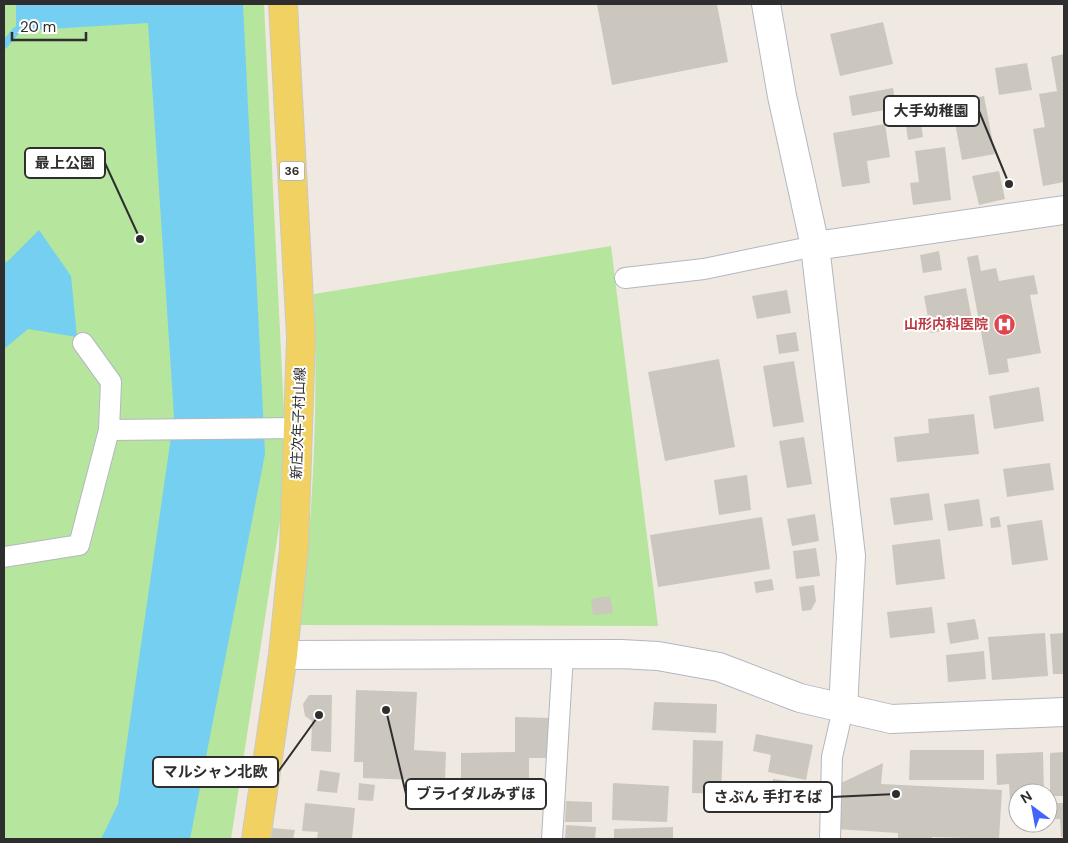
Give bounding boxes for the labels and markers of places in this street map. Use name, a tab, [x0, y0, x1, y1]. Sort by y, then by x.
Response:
callout: 大手幼稚園	[884, 96, 979, 126]
callout: 最上公園	[25, 148, 105, 178]
hospital icon: 山形内科医院	[992, 312, 1016, 336]
place label: 山形内科医院	[904, 315, 988, 333]
callout: マルシャン北欧	[153, 757, 278, 787]
callout: ブライダルみずほ	[406, 779, 546, 809]
callout: さぶん 手打そば	[704, 782, 832, 812]

